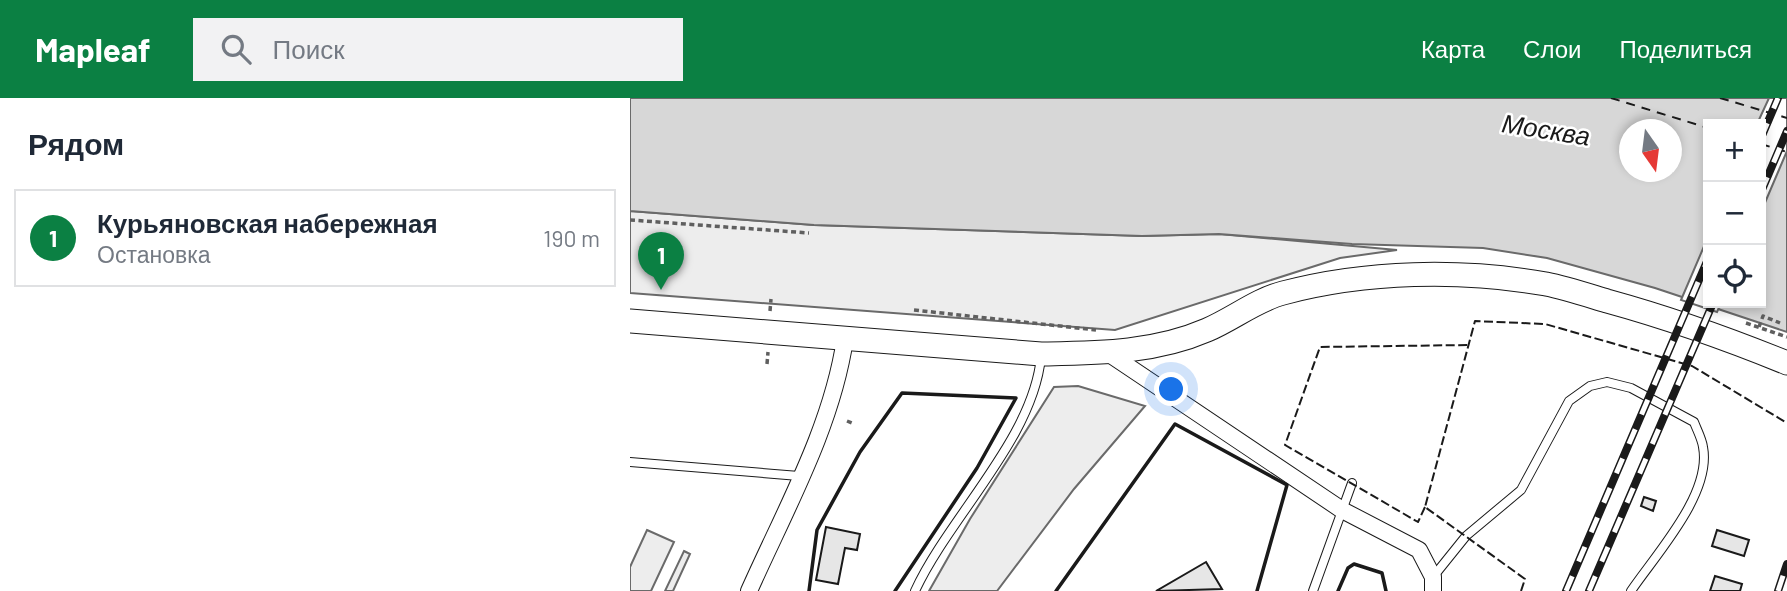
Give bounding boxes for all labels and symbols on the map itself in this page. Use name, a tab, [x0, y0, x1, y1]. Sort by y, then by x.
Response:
water label: Москва	[1500, 106, 1593, 151]
north arrow	[1619, 119, 1682, 182]
pin: 1	[638, 232, 684, 290]
your location	[1154, 372, 1188, 406]

